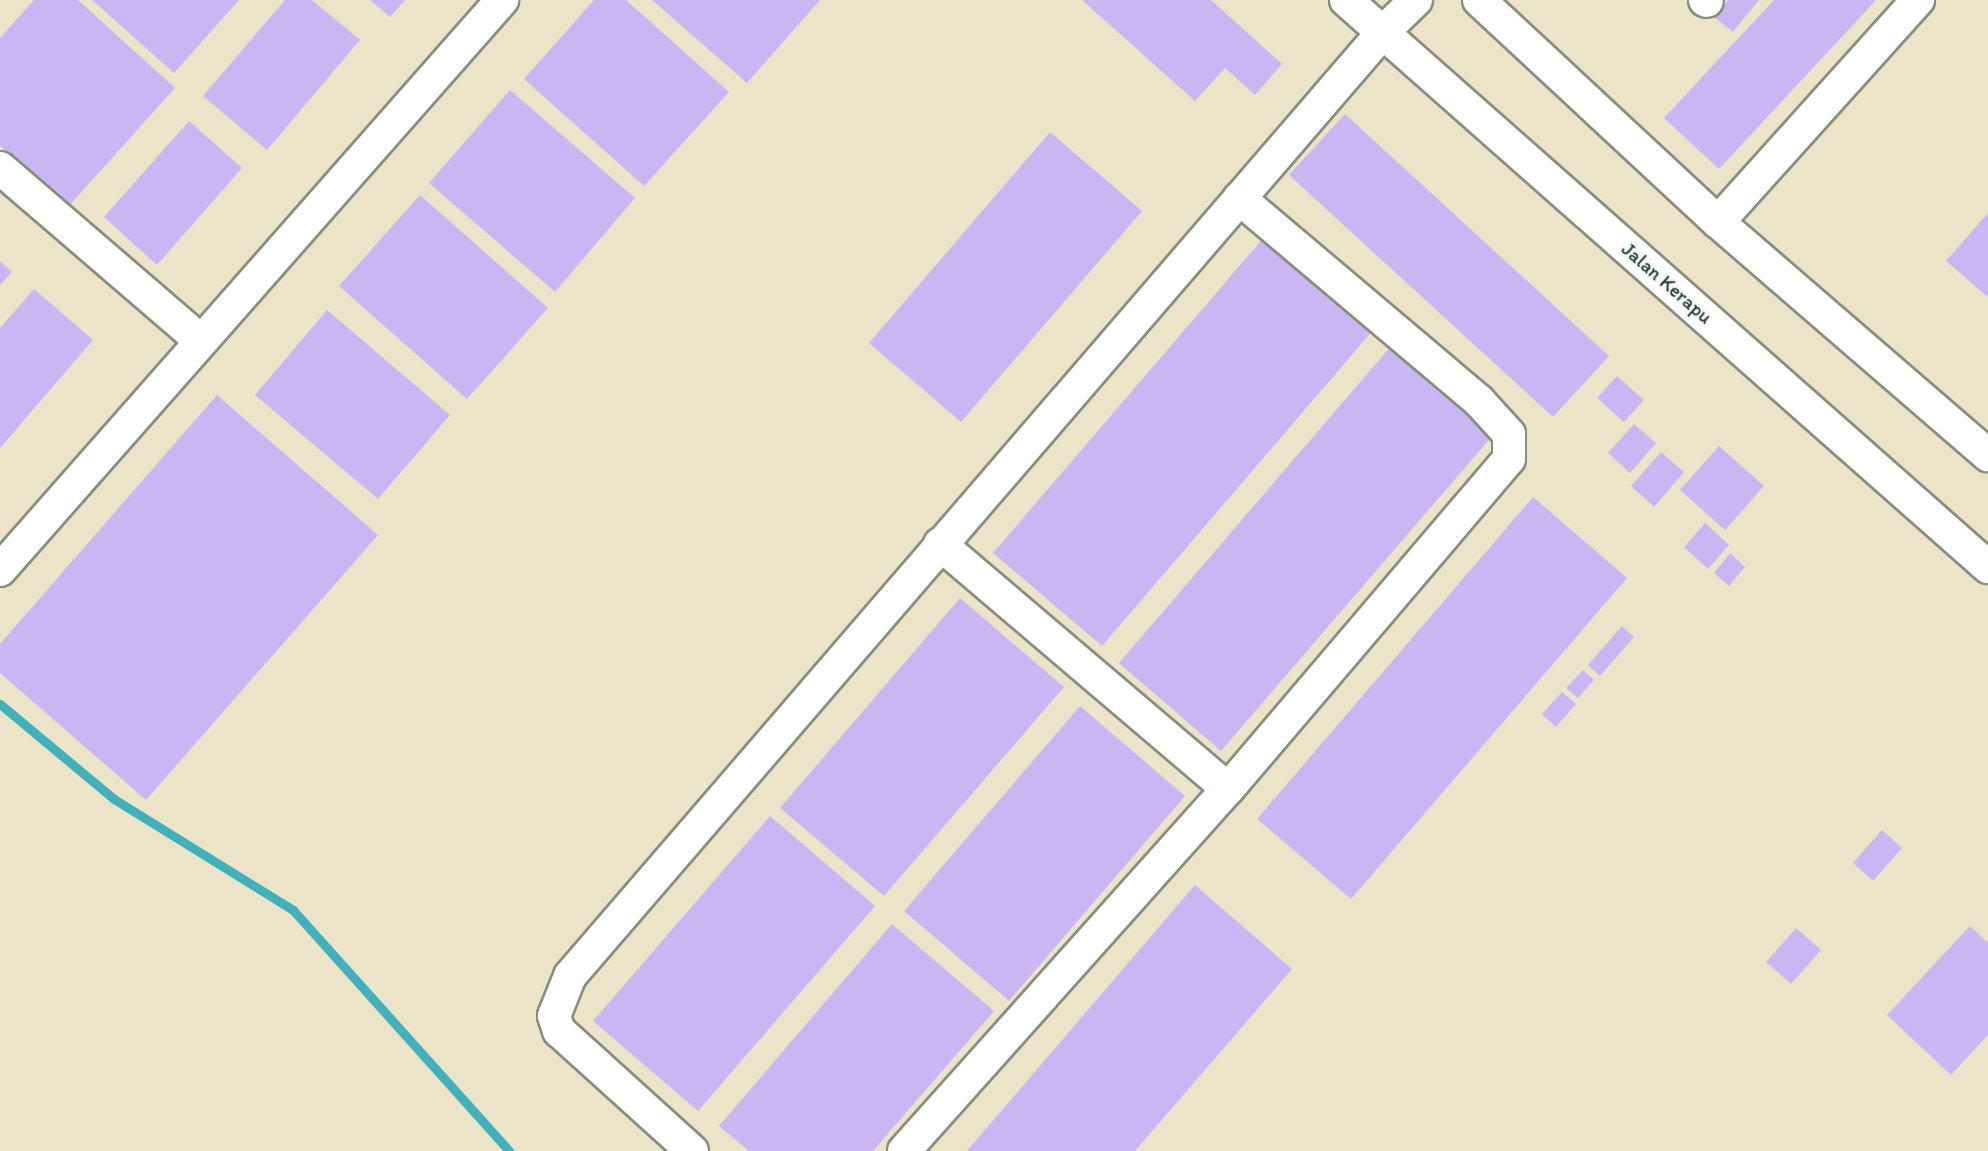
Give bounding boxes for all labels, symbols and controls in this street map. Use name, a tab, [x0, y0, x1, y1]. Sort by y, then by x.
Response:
street label: Jalan Kerapu	[1617, 237, 1717, 329]

